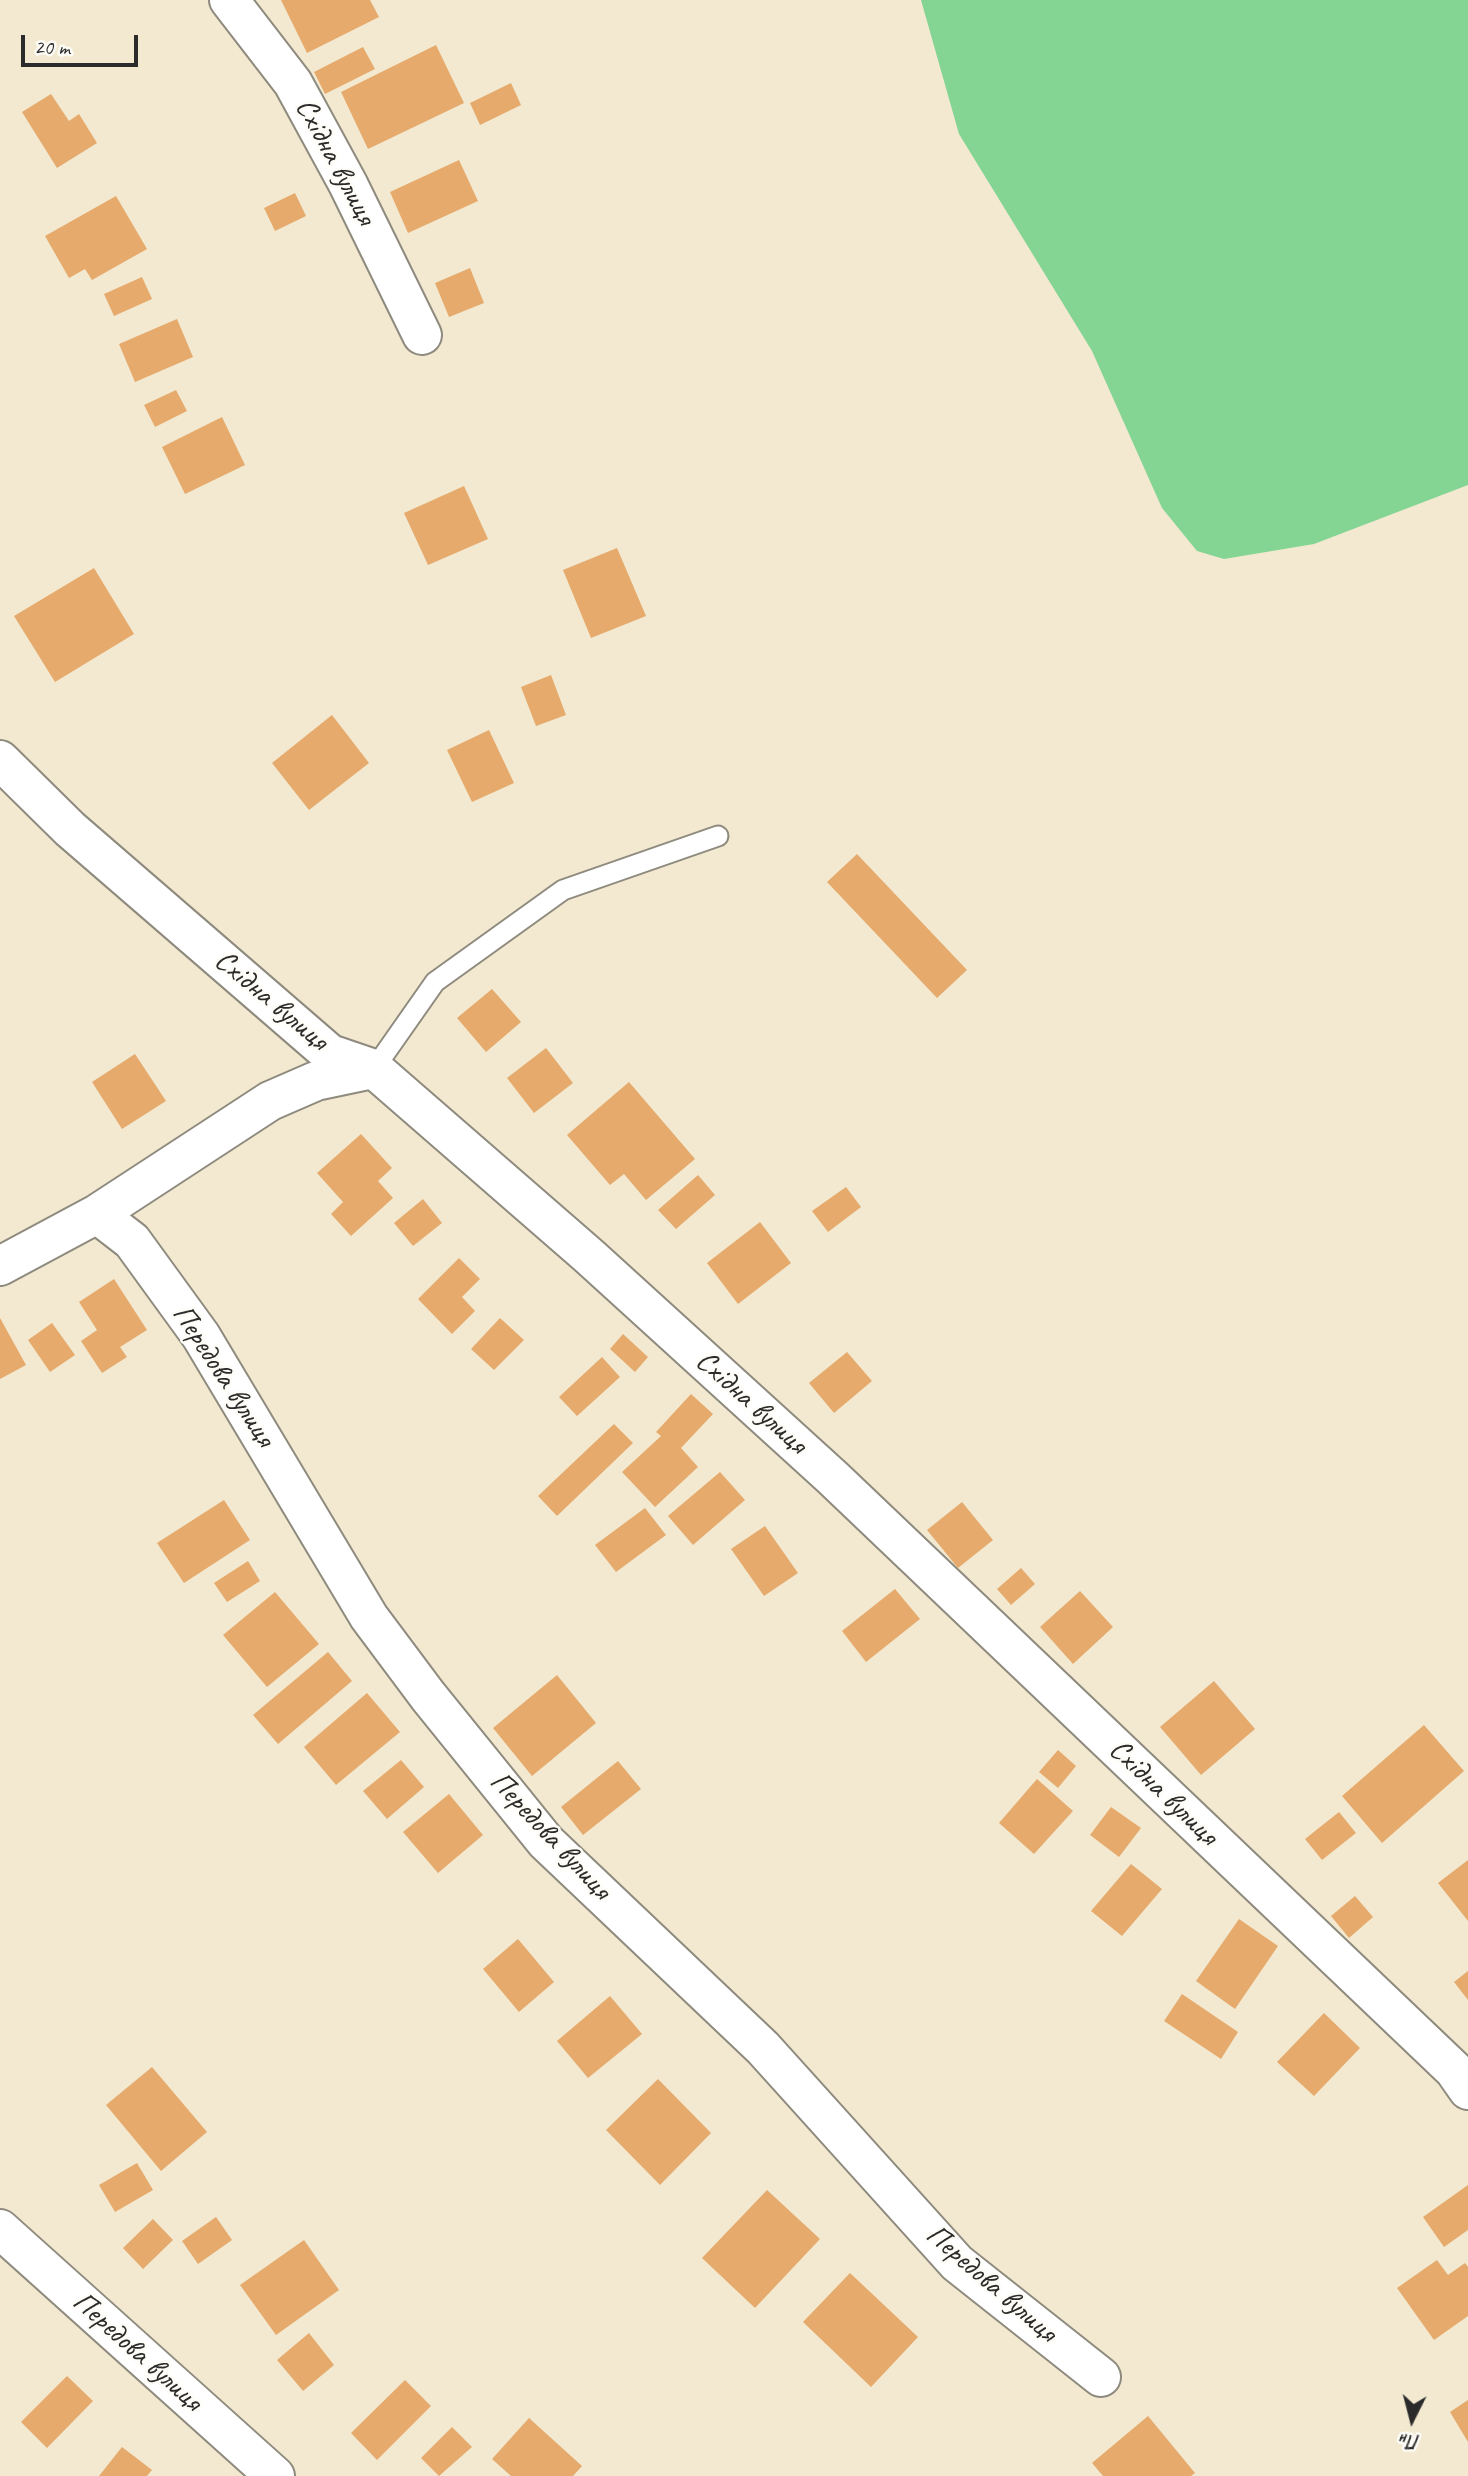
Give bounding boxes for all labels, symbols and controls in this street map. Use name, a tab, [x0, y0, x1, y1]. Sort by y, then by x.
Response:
scale bar	[24, 21, 142, 65]
text: 20 m	[34, 34, 70, 60]
street label: Східна вулиця	[287, 93, 383, 231]
street label: Східна вулиця	[207, 943, 335, 1059]
street label: Передова вулиця	[164, 1298, 282, 1454]
street label: Східна вулиця	[688, 1344, 814, 1462]
street label: Східна вулиця	[1101, 1732, 1225, 1854]
street label: Передова вулиця	[482, 1764, 618, 1908]
street label: Передова вулиця	[918, 2217, 1064, 2351]
street label: Передова вулиця	[65, 2284, 209, 2420]
north arrow	[1377, 2385, 1447, 2455]
text: Пн	[1399, 2428, 1421, 2454]

